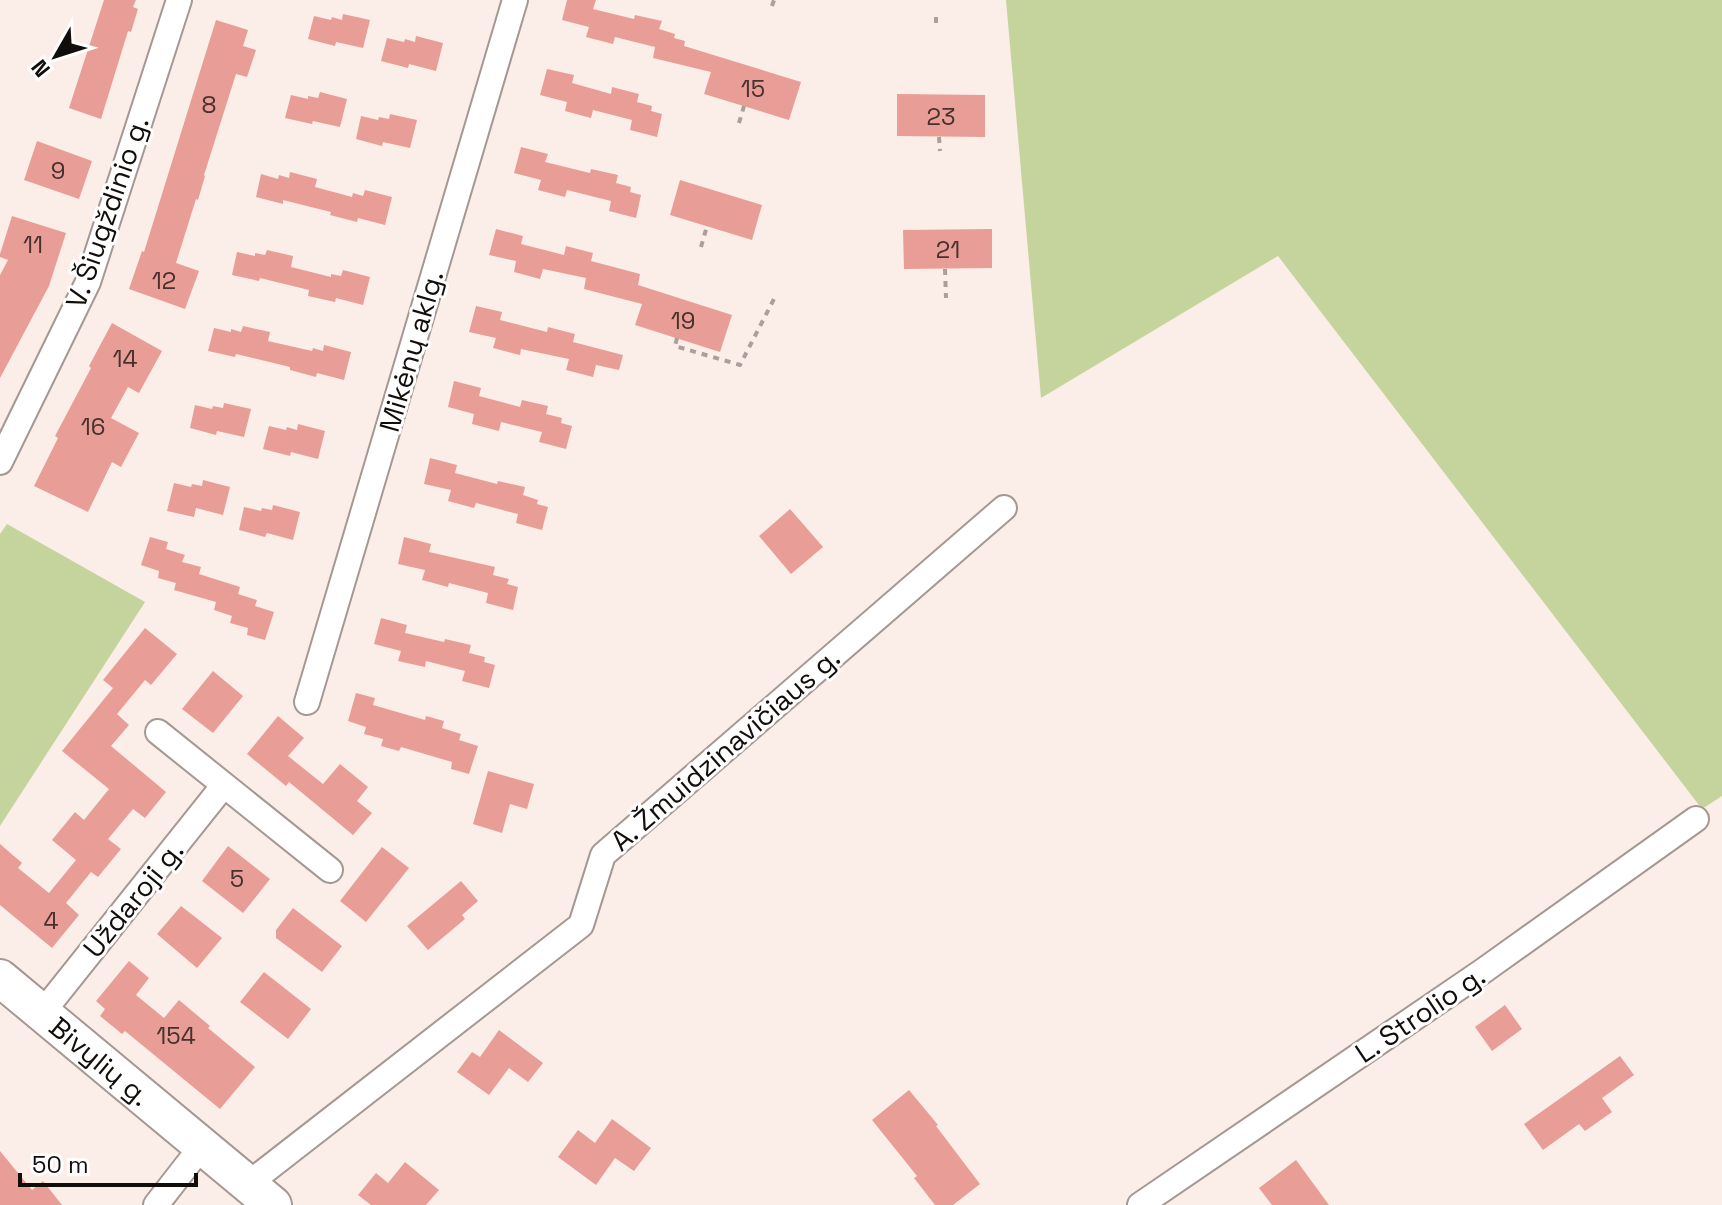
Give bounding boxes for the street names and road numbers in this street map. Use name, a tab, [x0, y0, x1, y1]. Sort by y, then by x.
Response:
street label: V. Šiugždinio g.	[57, 112, 157, 312]
street label: Mikėnų aklg.	[371, 266, 451, 436]
street label: A. Žmuidzinavičiaus g.	[603, 639, 847, 859]
street label: Uždaroji g.	[75, 833, 191, 965]
street label: L. Strolio g.	[1348, 957, 1492, 1071]
street label: Bivylių g.	[42, 1009, 158, 1114]

